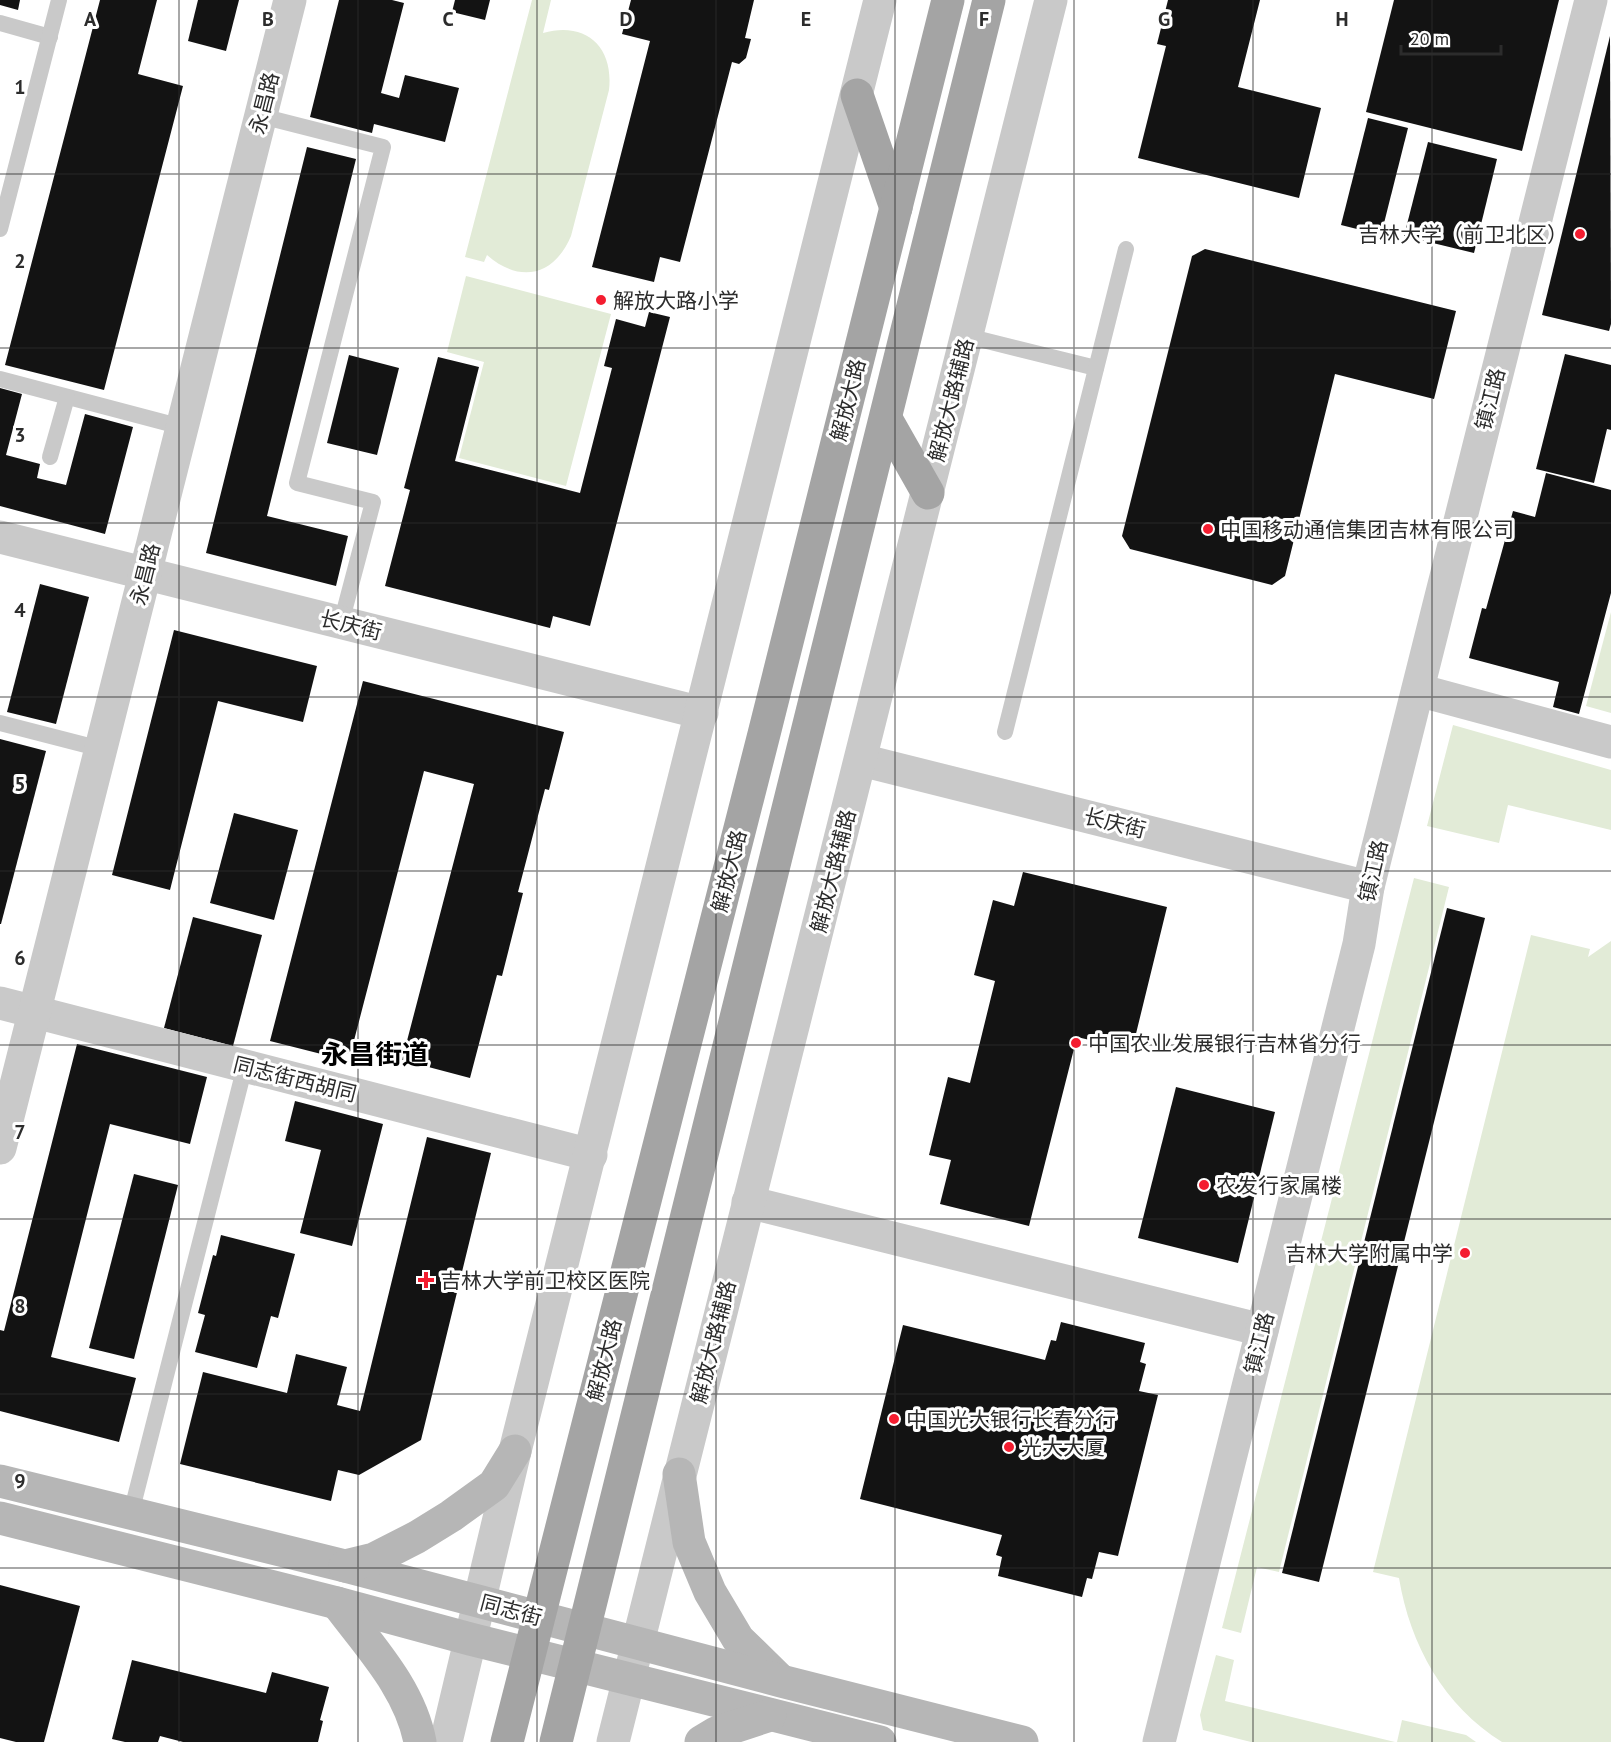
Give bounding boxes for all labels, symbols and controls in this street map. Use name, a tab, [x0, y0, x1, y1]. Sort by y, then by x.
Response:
text: A	[84, 6, 97, 32]
text: B	[262, 6, 274, 32]
text: C	[442, 6, 454, 32]
text: D	[620, 6, 633, 32]
text: E	[801, 6, 811, 32]
text: F	[979, 6, 989, 32]
text: G	[1158, 6, 1170, 32]
text: H	[1335, 6, 1349, 32]
scale bar	[1401, 18, 1502, 56]
text: 20 m	[1410, 27, 1449, 50]
street label: 永昌路	[243, 69, 285, 137]
text: 1	[14, 74, 26, 100]
place label: 吉林大学（前卫北区）	[1358, 221, 1568, 248]
marker: 吉林大学（前卫北区）	[1573, 227, 1587, 241]
text: 2	[14, 248, 26, 274]
place label: 解放大路小学	[613, 287, 739, 314]
marker: 解放大路小学	[594, 293, 608, 307]
street label: 解放大路辅路	[923, 336, 979, 464]
street label: 解放大路	[825, 356, 871, 444]
street label: 镇江路	[1469, 365, 1511, 433]
text: 3	[14, 422, 26, 448]
place label: 中国移动通信集团吉林有限公司	[1220, 516, 1514, 543]
marker: 中国移动通信集团吉林有限公司	[1201, 522, 1215, 536]
street label: 永昌路	[124, 540, 166, 608]
text: 4	[14, 597, 26, 623]
street label: 长庆街	[317, 604, 385, 646]
text: 5	[14, 771, 26, 797]
street label: 长庆街	[1081, 802, 1149, 844]
street label: 解放大路辅路	[805, 807, 861, 935]
street label: 解放大路	[706, 827, 752, 915]
street label: 镇江路	[1353, 837, 1393, 905]
text: 6	[14, 945, 26, 971]
place label: 中国农业发展银行吉林省分行	[1088, 1030, 1361, 1057]
marker: 中国农业发展银行吉林省分行	[1069, 1036, 1083, 1050]
district label: 永昌街道	[321, 1037, 429, 1071]
street label: 同志街西胡同	[231, 1051, 359, 1107]
text: 7	[14, 1119, 26, 1145]
place label: 农发行家属楼	[1216, 1172, 1342, 1199]
marker: 农发行家属楼	[1197, 1178, 1211, 1192]
place label: 吉林大学附属中学	[1285, 1240, 1453, 1267]
marker: 吉林大学附属中学	[1458, 1246, 1472, 1260]
place label: 吉林大学前卫校区医院	[440, 1267, 650, 1294]
marker: 吉林大学前卫校区医院	[417, 1271, 435, 1289]
street label: 解放大路辅路	[685, 1278, 741, 1406]
text: 8	[14, 1293, 26, 1319]
street label: 镇江路	[1238, 1309, 1280, 1377]
street label: 解放大路	[581, 1316, 627, 1404]
place label: 中国光大银行长春分行	[906, 1406, 1116, 1433]
marker: 中国光大银行长春分行	[887, 1412, 901, 1426]
place label: 光大大厦	[1021, 1434, 1105, 1461]
marker: 光大大厦	[1002, 1440, 1016, 1454]
text: 9	[14, 1468, 26, 1494]
street label: 同志街	[477, 1589, 545, 1631]

